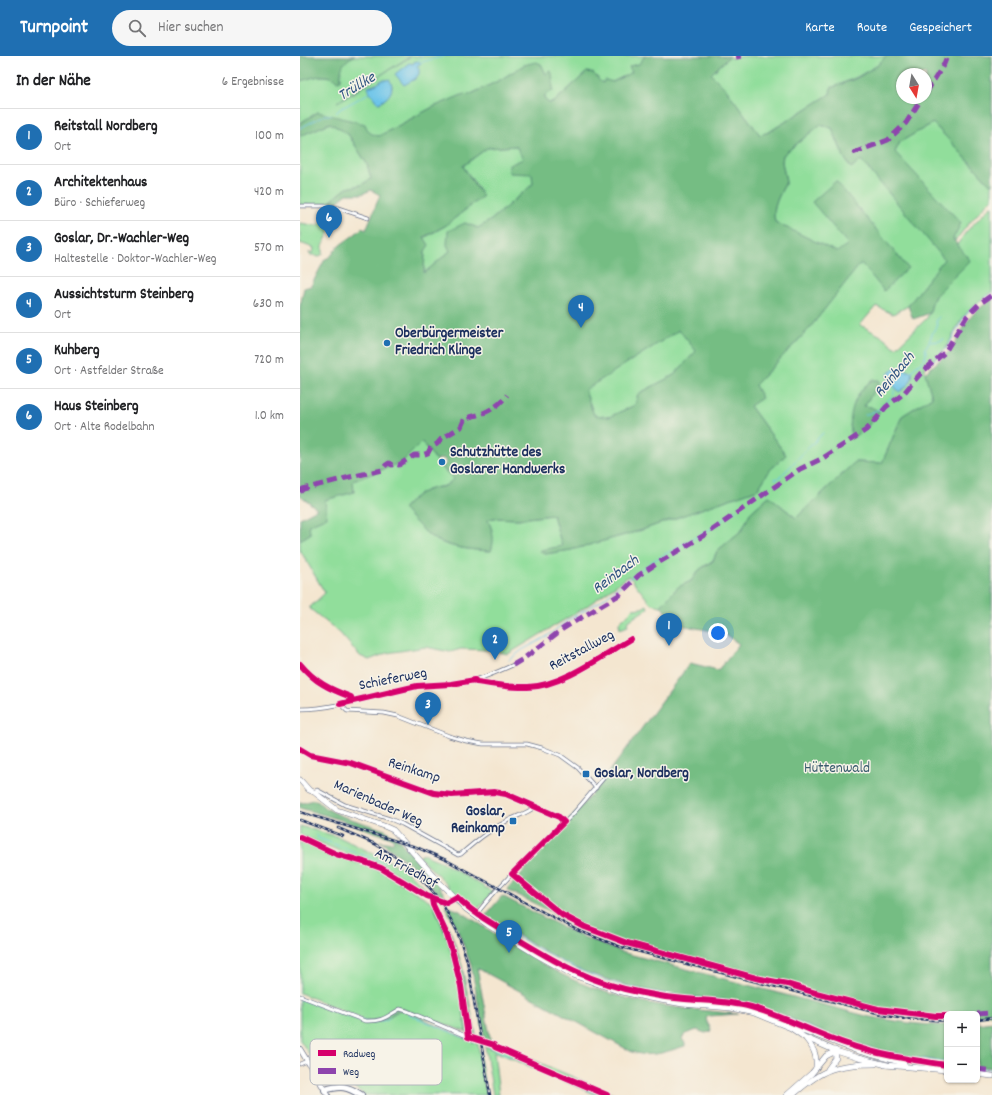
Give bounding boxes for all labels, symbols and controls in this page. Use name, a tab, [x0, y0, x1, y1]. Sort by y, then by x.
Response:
search box	[112, 10, 392, 46]
text: Turnpoint	[20, 15, 88, 42]
icon: search	[126, 17, 148, 39]
text: Hier suchen	[158, 17, 223, 39]
text: Karte	[805, 18, 835, 38]
text: Route	[857, 18, 887, 38]
text: Gespeichert	[909, 18, 972, 38]
water label: Trüllke	[334, 66, 381, 107]
north arrow	[896, 68, 932, 104]
text: In der Nähe	[16, 70, 91, 94]
text: 6 Ergebnisse	[222, 73, 284, 92]
text: Reitstall Nordberg	[54, 116, 158, 138]
text: 1	[28, 127, 30, 146]
text: 100 m	[255, 127, 284, 146]
text: Ort	[54, 138, 71, 157]
text: Architektenhaus	[54, 172, 147, 194]
text: 2	[26, 183, 32, 202]
text: 420 m	[254, 183, 284, 202]
text: Büro · Schieferweg	[54, 194, 145, 213]
pin: 6	[316, 205, 342, 238]
text: Goslar, Dr.-Wachler-Weg	[54, 228, 189, 250]
text: 3	[26, 239, 32, 258]
text: 570 m	[254, 239, 284, 258]
text: Haltestelle · Doktor-Wachler-Weg	[54, 250, 217, 269]
text: Aussichtsturm Steinberg	[54, 284, 194, 306]
text: 4	[26, 295, 32, 314]
text: 630 m	[253, 295, 284, 314]
pin: 4	[568, 295, 594, 328]
text: Ort	[54, 306, 71, 325]
place label: Oberbürgermeister Friedrich Klinge	[395, 323, 504, 362]
marker: Oberbürgermeister Friedrich Klinge	[382, 338, 392, 348]
text: Kuhberg	[54, 340, 100, 362]
water label: Reinbach	[869, 347, 921, 403]
text: 5	[26, 351, 32, 370]
text: 720 m	[254, 351, 284, 370]
text: Ort · Astfelder Straße	[54, 362, 164, 381]
text: Haus Steinberg	[54, 396, 139, 418]
text: 6	[26, 407, 32, 426]
text: 1.0 km	[255, 407, 284, 426]
text: Ort · Alte Rodelbahn	[54, 418, 154, 437]
place label: Schutzhütte des Goslarer Handwerks	[450, 442, 565, 481]
marker: Schutzhütte des Goslarer Handwerks	[437, 457, 447, 467]
water label: Reinbach	[588, 549, 645, 600]
pin: 1	[656, 613, 682, 646]
your location	[708, 623, 728, 643]
street label: Reitstallweg	[545, 625, 619, 677]
pin: 2	[482, 627, 508, 660]
street label: Schieferweg	[357, 663, 429, 697]
pin: 3	[415, 692, 441, 725]
street label: Reinkamp	[385, 752, 443, 790]
park label: Hüttenwald	[804, 758, 870, 780]
place label: Goslar, Nordberg	[594, 763, 689, 785]
marker: Goslar, Nordberg	[581, 769, 591, 779]
street label: Marienbader Weg	[330, 775, 426, 833]
place label: Goslar, Reinkamp	[451, 801, 505, 840]
marker: Goslar, Reinkamp	[508, 816, 518, 826]
street label: Am Friedhof	[370, 843, 442, 895]
pin: 5	[496, 920, 522, 953]
map controls	[944, 1011, 980, 1083]
button: +	[944, 1011, 980, 1047]
legend	[310, 1039, 442, 1085]
text: Radweg	[343, 1047, 376, 1063]
button: −	[944, 1047, 980, 1083]
text: Weg	[343, 1065, 359, 1081]

